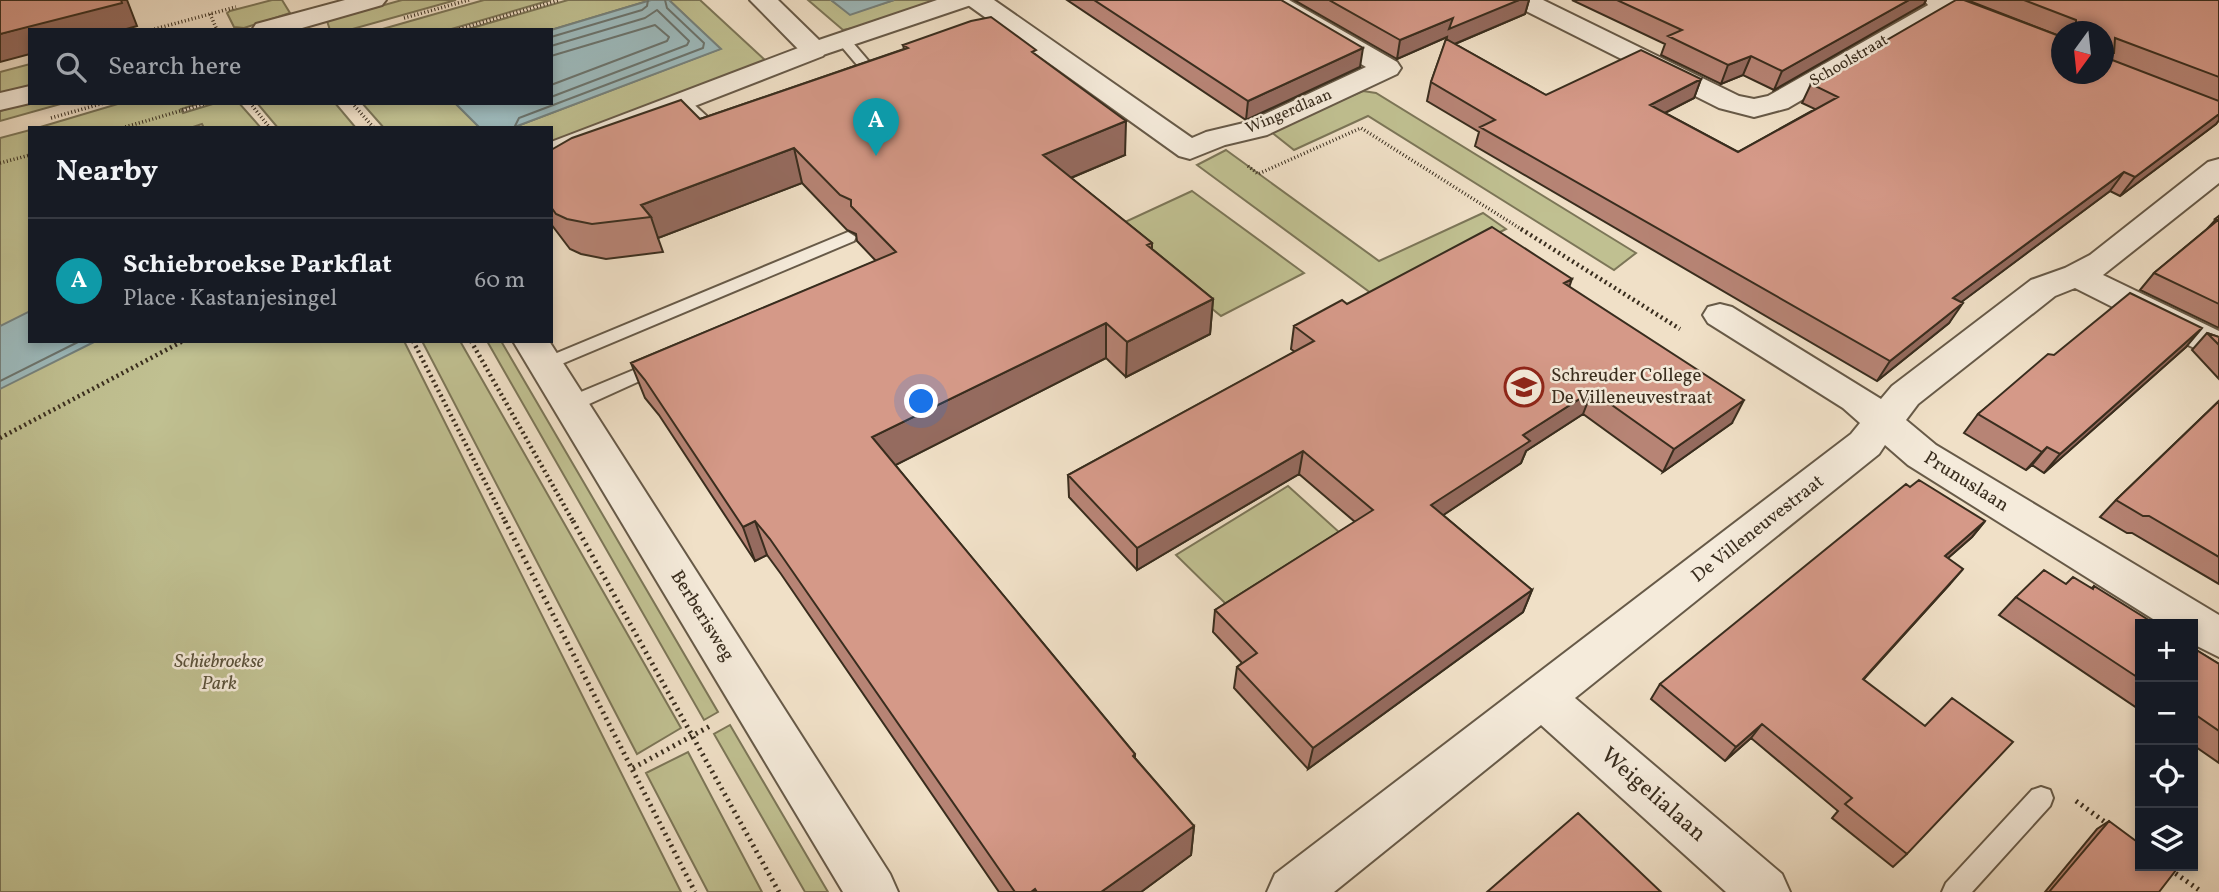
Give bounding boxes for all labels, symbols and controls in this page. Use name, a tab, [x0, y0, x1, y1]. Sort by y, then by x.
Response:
north arrow	[2051, 21, 2114, 84]
search box	[28, 28, 553, 105]
street label: Schoolstraat	[1806, 29, 1893, 92]
icon: search	[52, 48, 90, 86]
text: Search here	[108, 49, 241, 85]
street label: Wingerdlaan	[1242, 84, 1336, 140]
pin: A	[853, 98, 899, 156]
text: Nearby	[56, 151, 158, 193]
text: Schiebroekse Parkflat	[123, 247, 392, 283]
text: A	[71, 265, 87, 297]
text: 60 m	[475, 265, 525, 297]
text: Place · Kastanjesingel	[123, 283, 337, 315]
place label: Schreuder College De Villeneuvestraat	[1551, 363, 1713, 411]
school or university icon: Schreuder College De Villeneuvestraat	[1503, 366, 1545, 408]
your location	[904, 384, 938, 418]
street label: Prunuslaan	[1918, 446, 2014, 518]
street label: De Villeneuvestraat	[1686, 469, 1830, 589]
street label: Berberisweg	[664, 565, 740, 667]
map controls	[2135, 619, 2198, 871]
button: +	[2135, 619, 2198, 682]
park label: Schiebroekse Park	[174, 649, 264, 697]
button: −	[2135, 682, 2198, 745]
street label: Weigelialaan	[1593, 740, 1713, 850]
button: locate	[2135, 745, 2198, 808]
button: layers	[2135, 808, 2198, 871]

